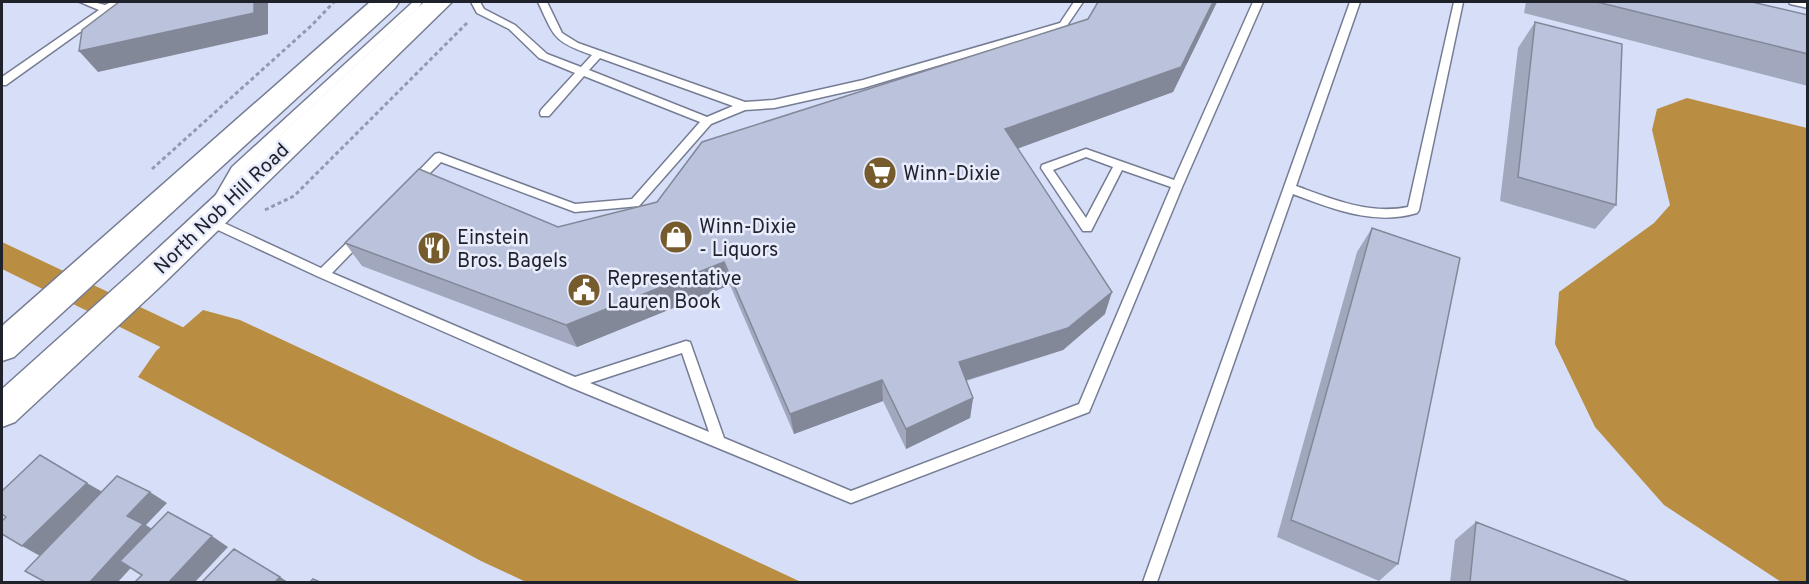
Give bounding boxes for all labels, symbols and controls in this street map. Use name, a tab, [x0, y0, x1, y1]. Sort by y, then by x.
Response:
street label: North Nob Hill Road	[149, 138, 296, 281]
supermarket icon: Winn-Dixie	[862, 155, 898, 191]
place label: Winn-Dixie	[903, 162, 1000, 188]
place label: Winn-Dixie - Liquors	[699, 215, 796, 264]
shop icon: Winn-Dixie - Liquors	[658, 219, 694, 255]
place label: Einstein Bros. Bagels	[457, 226, 568, 275]
restaurant icon: Einstein Bros. Bagels	[416, 230, 452, 266]
place label: Representative Lauren Book	[607, 267, 742, 316]
public building icon: Representative Lauren Book	[566, 272, 602, 308]

